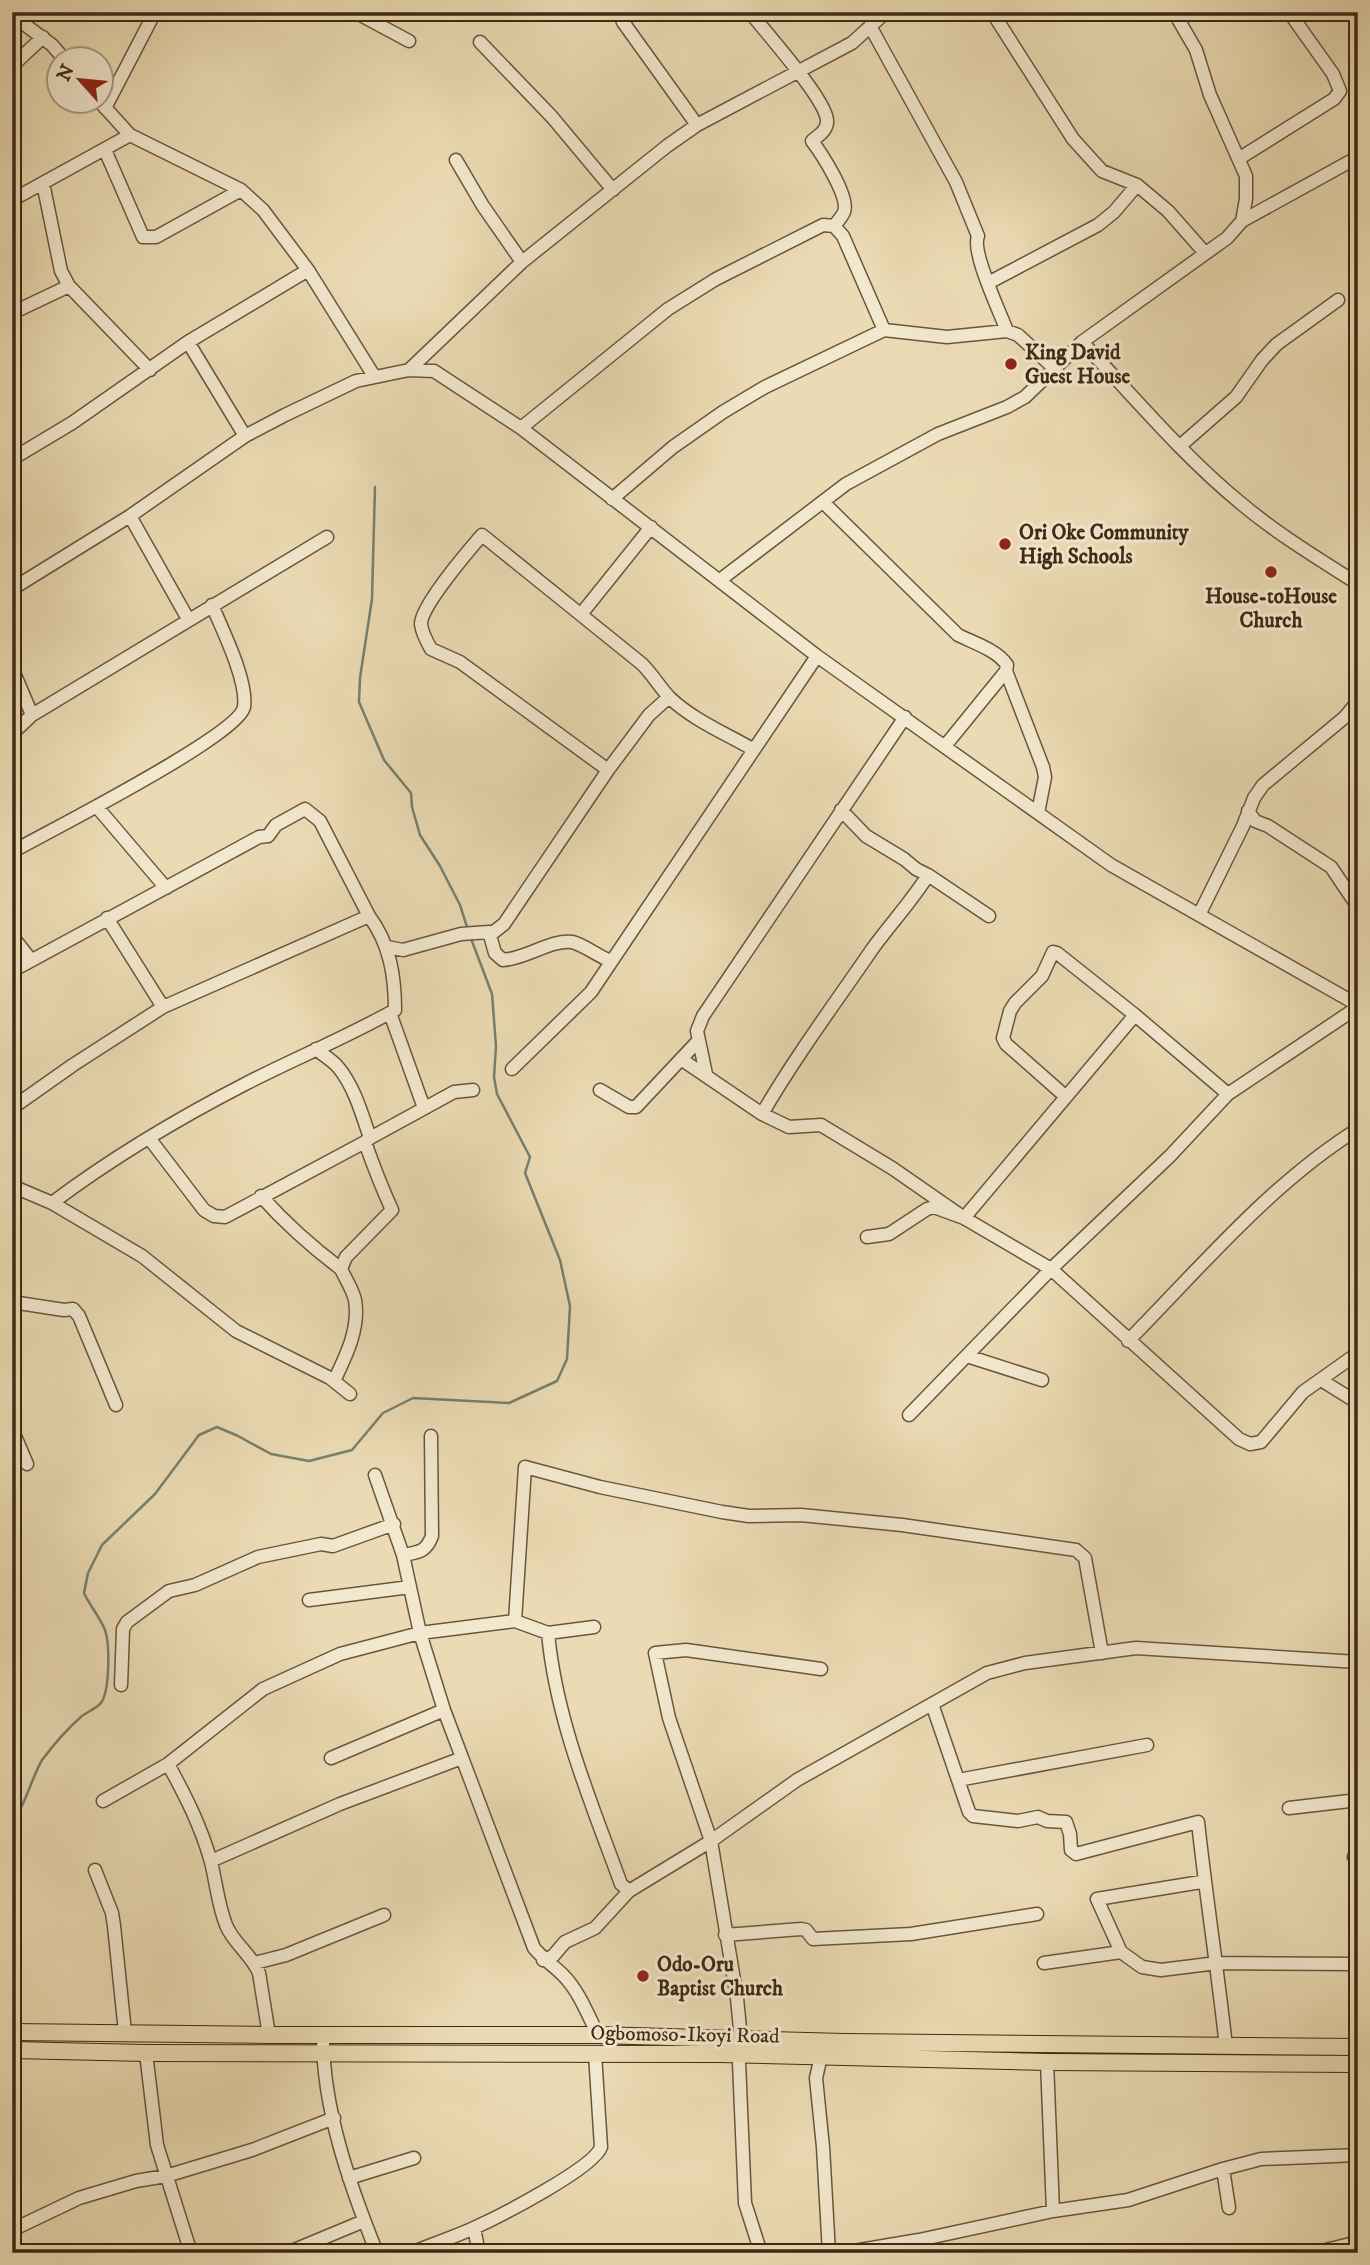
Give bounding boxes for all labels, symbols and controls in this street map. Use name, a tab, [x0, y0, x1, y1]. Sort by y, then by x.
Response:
north arrow	[46, 46, 116, 116]
text: N	[52, 60, 80, 85]
place label: King David Guest House	[1025, 340, 1130, 390]
marker: King David Guest House	[1003, 356, 1019, 372]
place label: Ori Oke Community High Schools	[1019, 520, 1190, 570]
marker: Ori Oke Community High Schools	[997, 536, 1013, 552]
marker: House-toHouse Church	[1263, 564, 1279, 580]
place label: House-toHouse Church	[1205, 584, 1337, 634]
place label: Odo-Oru Baptist Church	[657, 1952, 784, 2002]
marker: Odo-Oru Baptist Church	[635, 1968, 651, 1984]
street label: Ogbomoso-Ikoyi Road	[590, 2020, 780, 2050]

